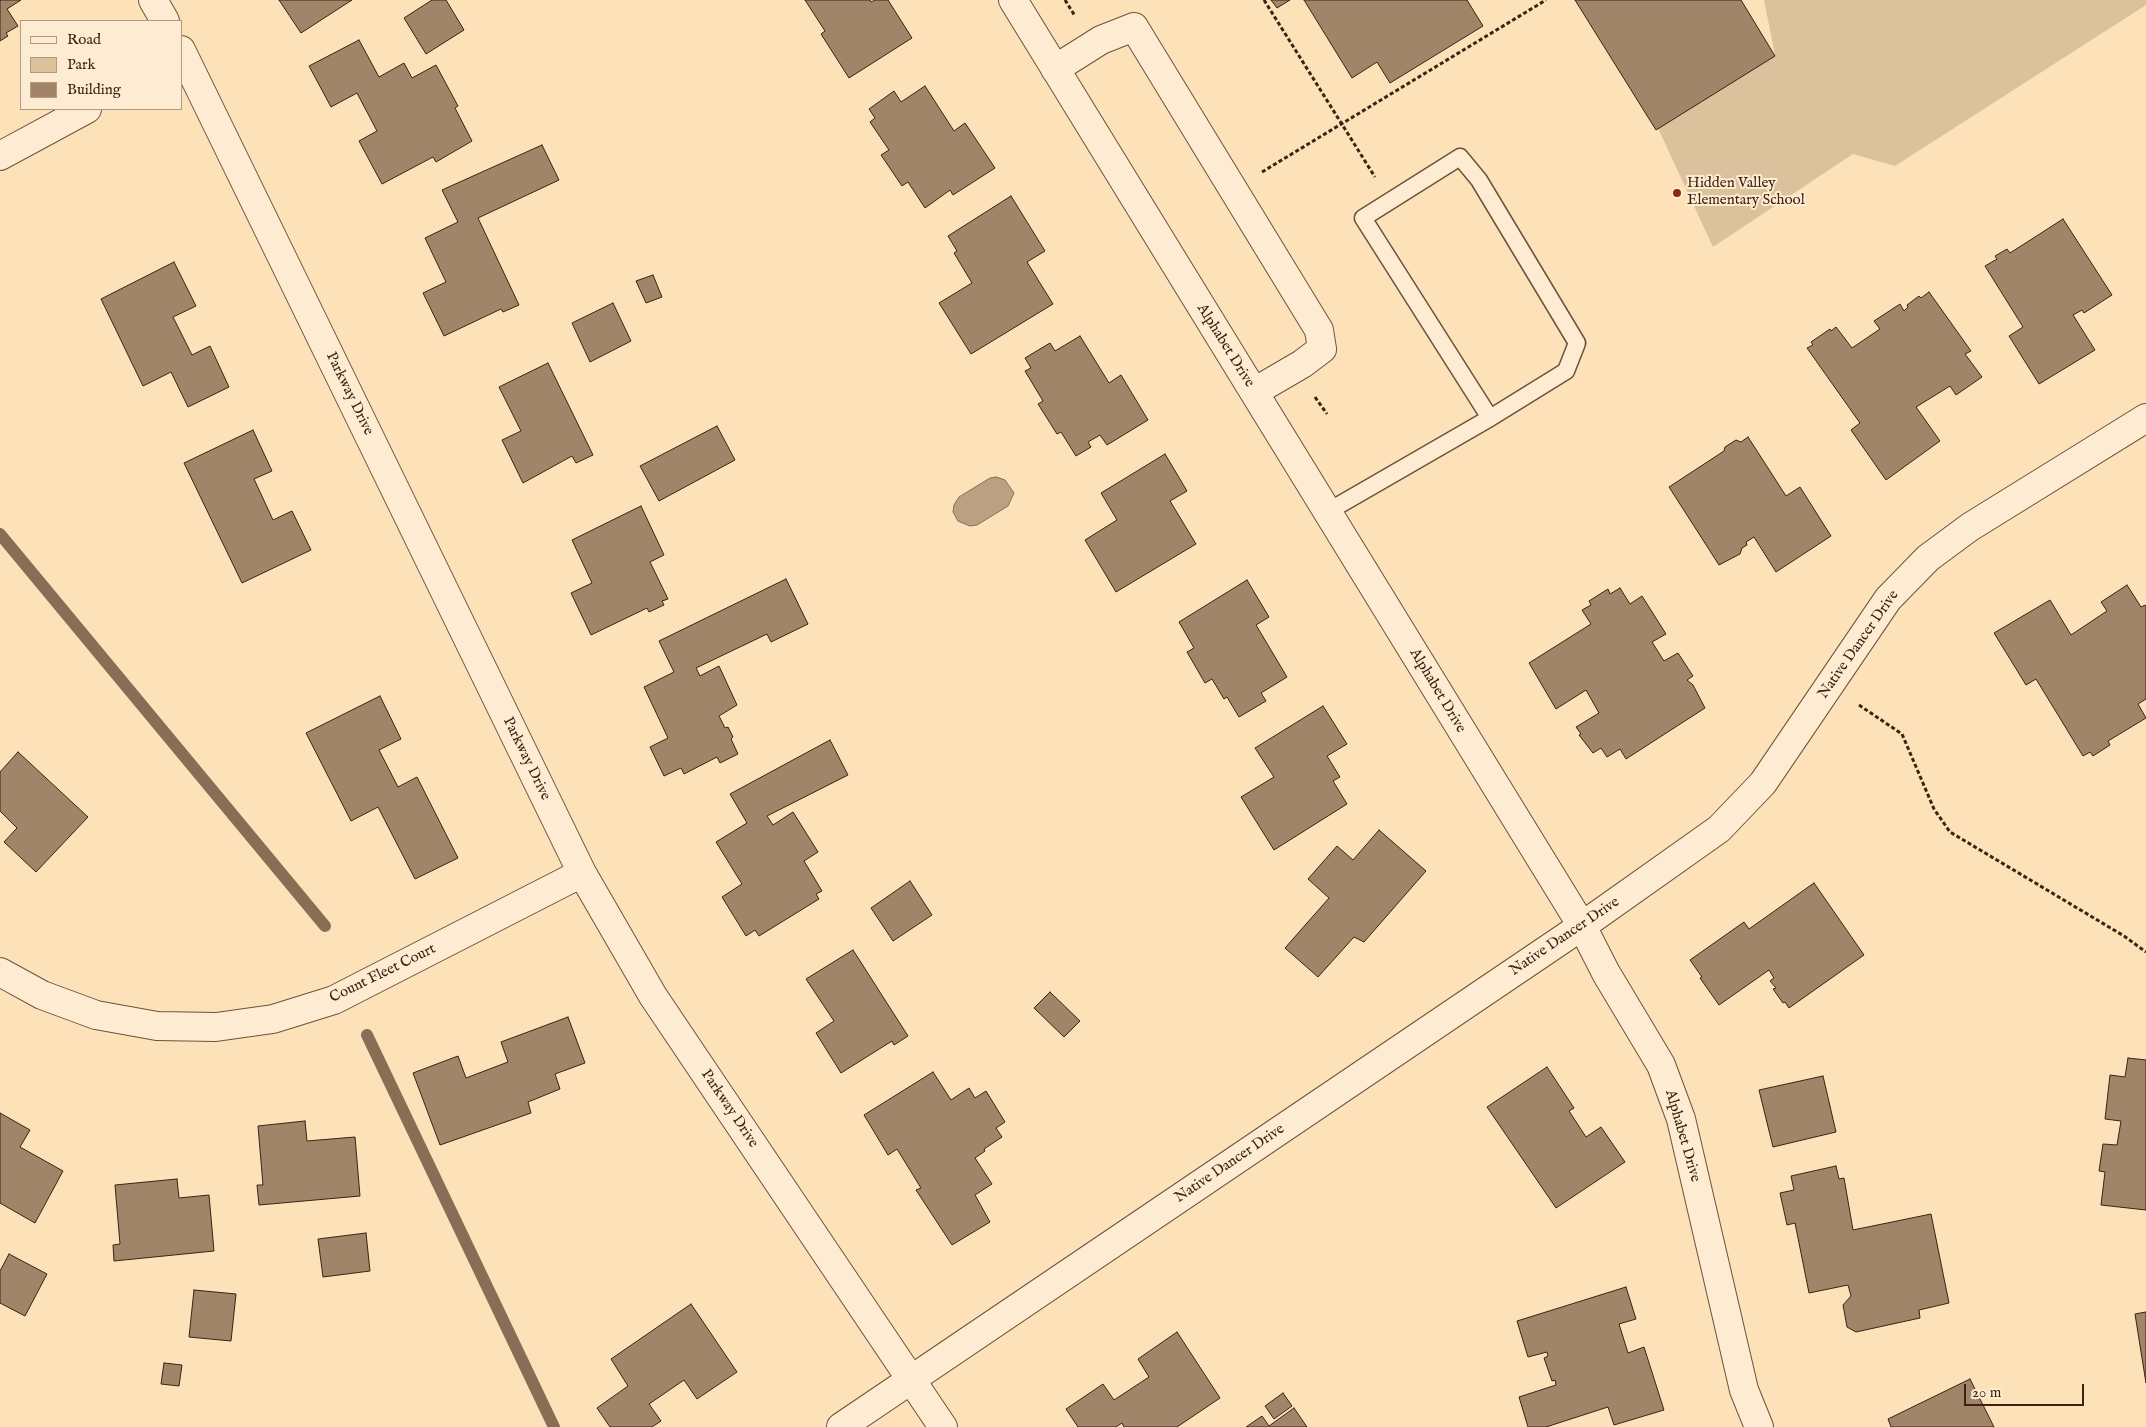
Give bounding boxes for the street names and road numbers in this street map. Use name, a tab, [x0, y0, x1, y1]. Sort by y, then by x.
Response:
street label: Alphabet Drive	[1192, 301, 1258, 391]
street label: Parkway Drive	[321, 350, 377, 438]
street label: Native Dancer Drive	[1815, 587, 1903, 703]
street label: Alphabet Drive	[1405, 646, 1469, 736]
street label: Parkway Drive	[498, 715, 554, 803]
street label: Native Dancer Drive	[1507, 894, 1623, 980]
street label: Count Fleet Court	[327, 941, 439, 1007]
street label: Parkway Drive	[696, 1067, 762, 1151]
street label: Alphabet Drive	[1660, 1088, 1704, 1184]
street label: Native Dancer Drive	[1172, 1121, 1288, 1207]

